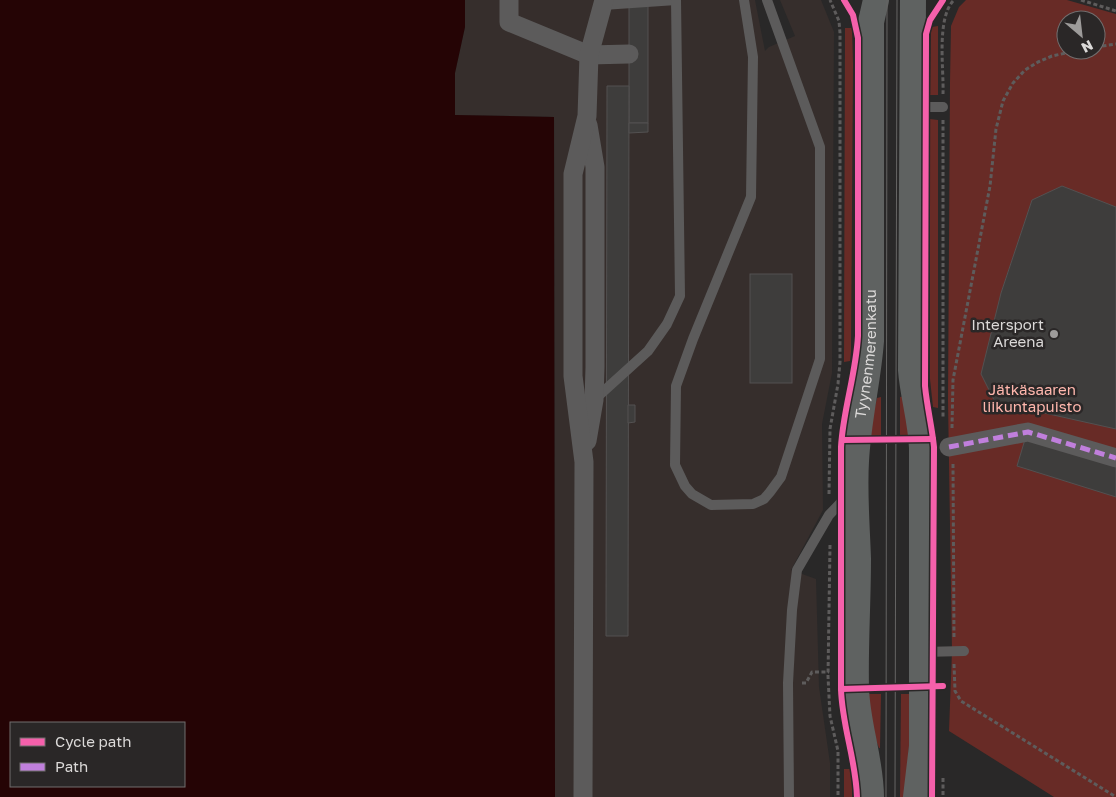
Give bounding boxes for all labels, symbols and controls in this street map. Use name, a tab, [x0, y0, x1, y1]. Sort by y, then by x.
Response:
north arrow	[1056, 10, 1106, 60]
text: N	[1079, 37, 1096, 57]
street label: Tyynenmerenkatu	[851, 289, 879, 420]
place label: Intersport Areena	[971, 315, 1044, 350]
marker: Intersport Areena	[1048, 328, 1060, 340]
park label: Jätkäsaaren liikuntapuisto	[982, 380, 1082, 415]
legend	[10, 722, 185, 787]
text: Cycle path	[55, 732, 131, 750]
text: Path	[55, 757, 88, 775]

